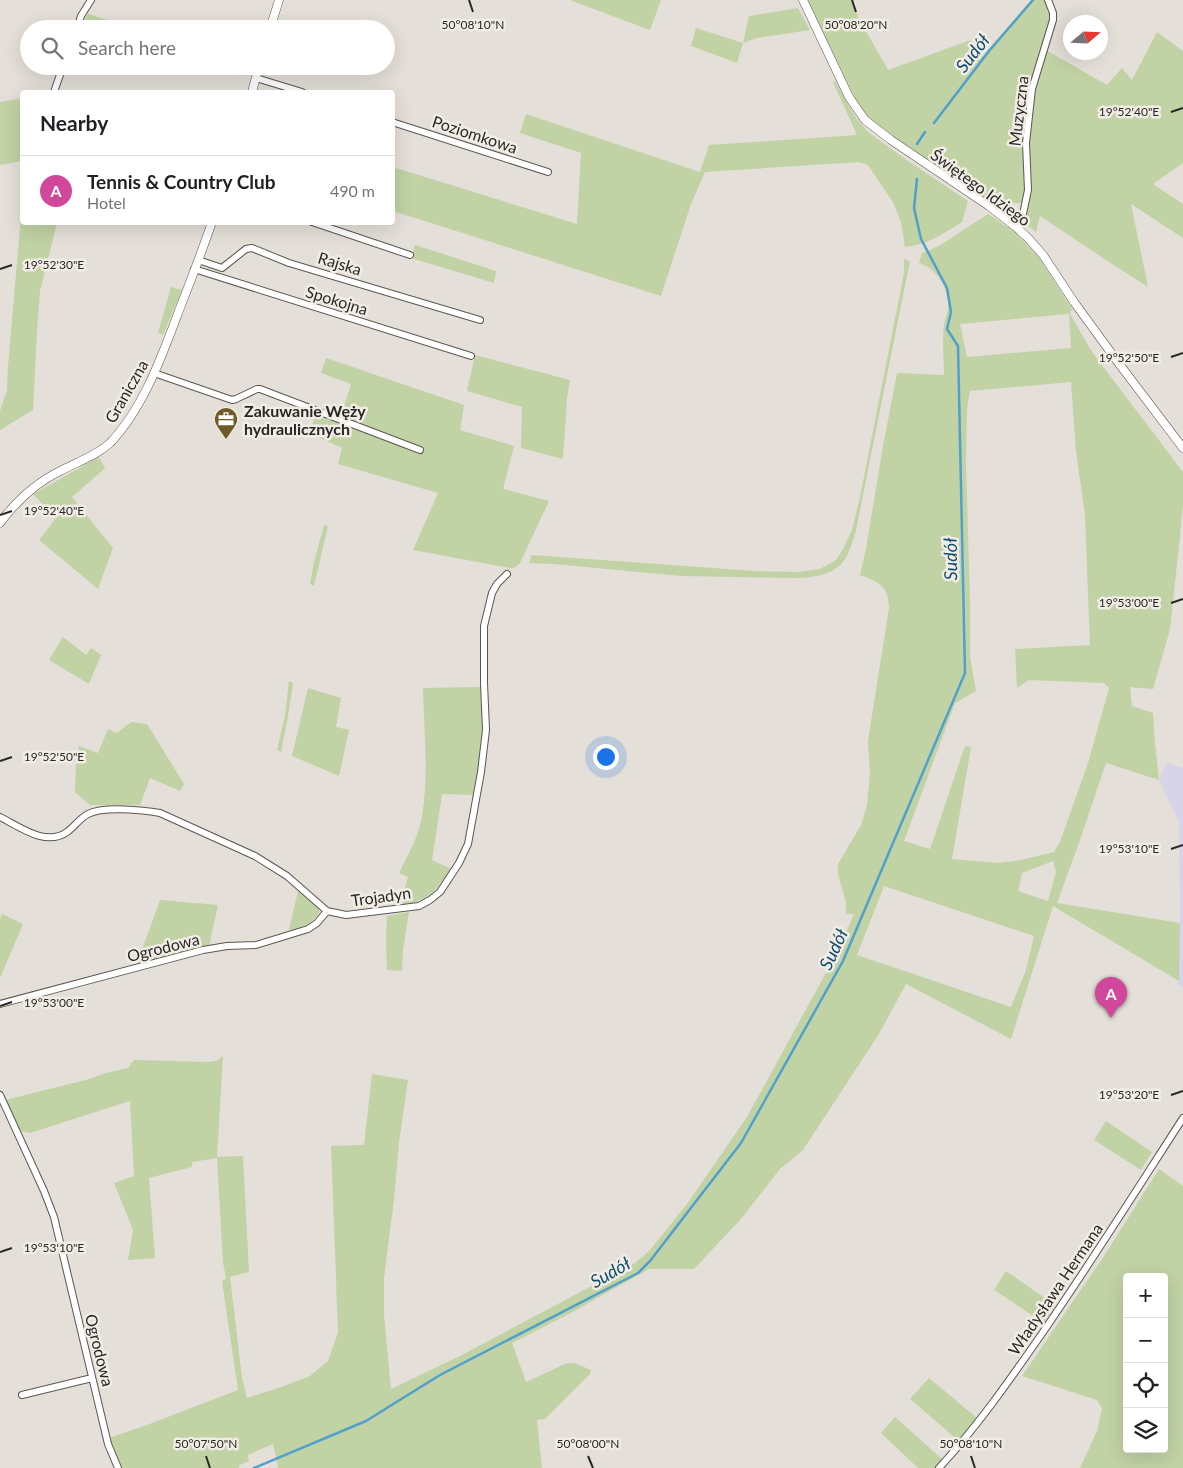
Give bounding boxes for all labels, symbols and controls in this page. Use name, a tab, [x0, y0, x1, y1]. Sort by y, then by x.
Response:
north arrow	[1063, 15, 1108, 60]
text: 50°08'10"N	[442, 17, 504, 32]
text: 50°08'20"N	[825, 17, 887, 32]
search box	[20, 20, 395, 75]
water label: Sudół	[950, 29, 994, 77]
icon: search	[38, 34, 66, 62]
text: Search here	[78, 36, 176, 59]
street label: Muzyczna	[1004, 75, 1032, 147]
text: 19°52'40"E	[1099, 104, 1159, 119]
text: Nearby	[40, 110, 108, 135]
street label: Poziomkowa	[430, 111, 520, 157]
street label: Świętego Idziego	[927, 144, 1035, 230]
text: Tennis & Country Club	[87, 170, 276, 193]
text: A	[50, 181, 62, 200]
text: 490 m	[330, 181, 375, 200]
text: Hotel	[87, 193, 126, 212]
street label: Rajska	[316, 247, 364, 279]
text: 19°52'30"E	[24, 257, 84, 272]
street label: Spokojna	[304, 282, 370, 318]
text: 19°52'50"E	[1099, 350, 1159, 365]
street label: Graniczna	[100, 356, 152, 426]
place label: Zakuwanie Węży hydraulicznych	[244, 401, 366, 438]
office icon: Zakuwanie Węży hydraulicznych	[213, 406, 239, 440]
text: 19°52'40"E	[24, 503, 84, 518]
water label: Sudół	[939, 537, 961, 580]
text: 19°53'00"E	[1099, 595, 1159, 610]
your location	[593, 744, 619, 770]
text: 19°52'50"E	[24, 749, 84, 764]
text: 19°53'10"E	[1099, 841, 1159, 856]
street label: Trojadyn	[350, 882, 412, 910]
water label: Sudół	[814, 924, 852, 973]
street label: Ogrodowa	[125, 929, 201, 965]
pin: A	[1095, 977, 1127, 1018]
text: 19°53'00"E	[24, 995, 84, 1010]
text: 19°53'20"E	[1099, 1087, 1159, 1102]
street label: Władysława Hermana	[1004, 1219, 1106, 1359]
text: 19°53'10"E	[24, 1240, 84, 1255]
water label: Sudół	[586, 1251, 635, 1292]
map controls	[1123, 1273, 1168, 1453]
button: +	[1123, 1273, 1168, 1318]
street label: Ogrodowa	[82, 1312, 118, 1388]
button: −	[1123, 1318, 1168, 1363]
button: locate	[1123, 1363, 1168, 1408]
button: layers	[1123, 1408, 1168, 1453]
text: 50°07'50"N	[175, 1436, 237, 1451]
text: 50°08'00"N	[557, 1436, 619, 1451]
text: 50°08'10"N	[940, 1436, 1002, 1451]

